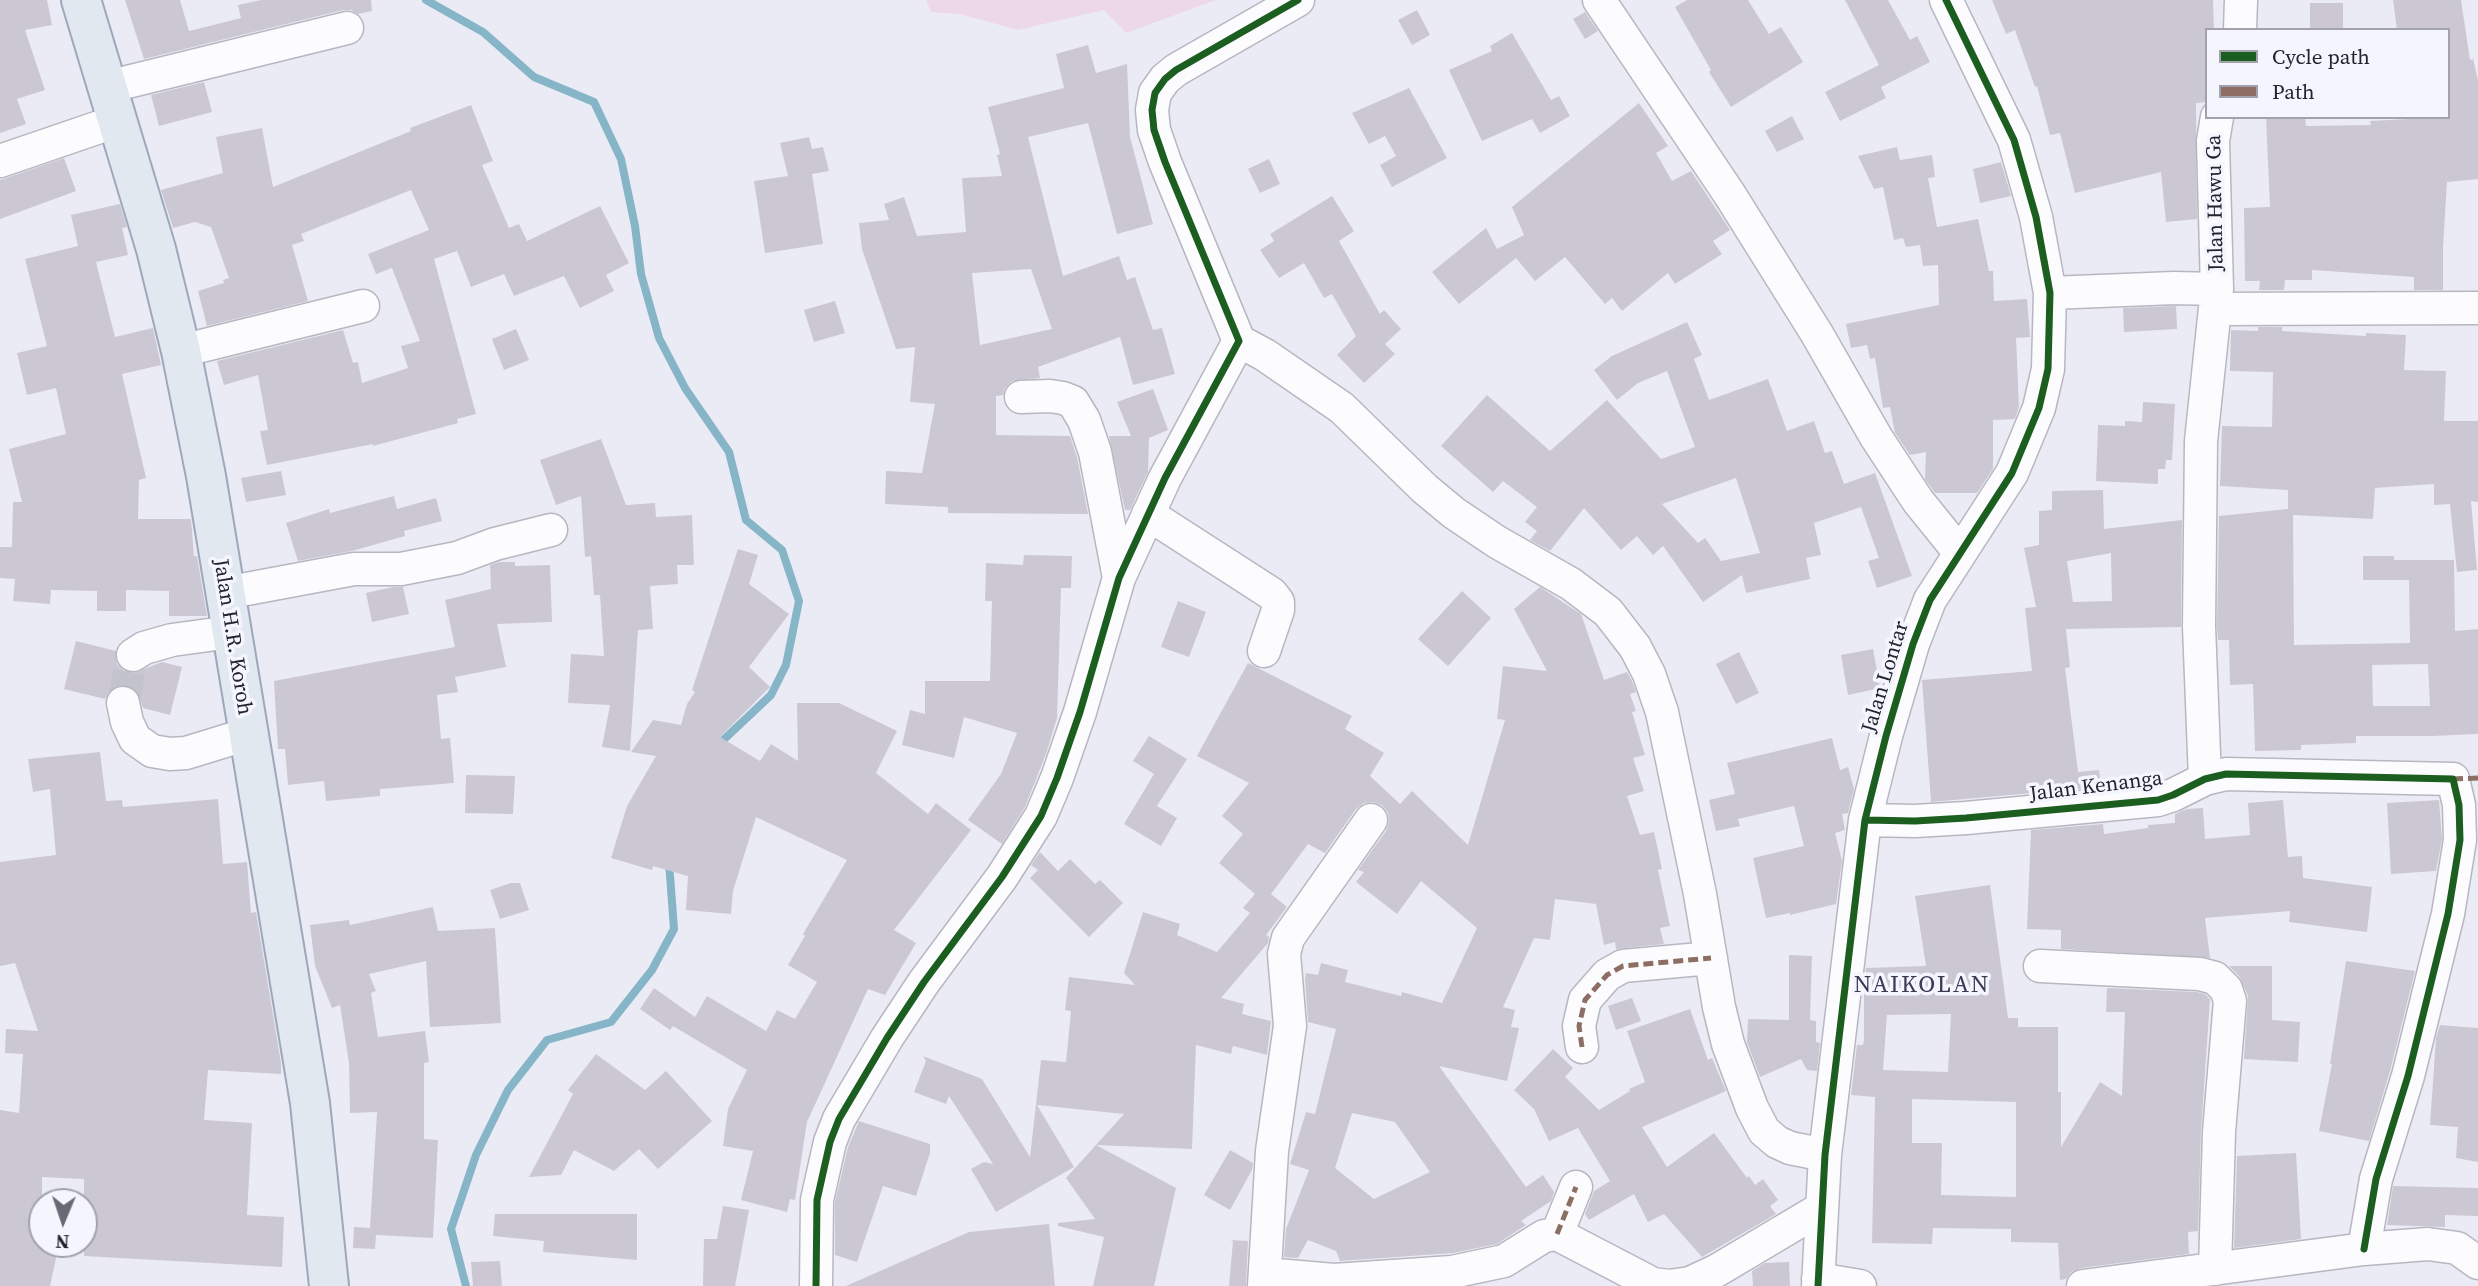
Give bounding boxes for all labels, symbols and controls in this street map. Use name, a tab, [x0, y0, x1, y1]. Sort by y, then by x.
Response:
legend	[2205, 28, 2450, 119]
text: Cycle path	[2272, 42, 2370, 71]
text: Path	[2272, 77, 2315, 106]
street label: Jalan Hawu Ga	[2202, 134, 2230, 272]
street label: Jalan H.R. Koroh	[207, 557, 257, 717]
street label: Jalan Lontar	[1857, 618, 1915, 736]
street label: Jalan Kenanga	[2028, 766, 2164, 808]
district label: NAIKOLAN	[1855, 972, 1989, 1000]
north arrow	[28, 1188, 98, 1258]
text: N	[55, 1229, 70, 1255]

